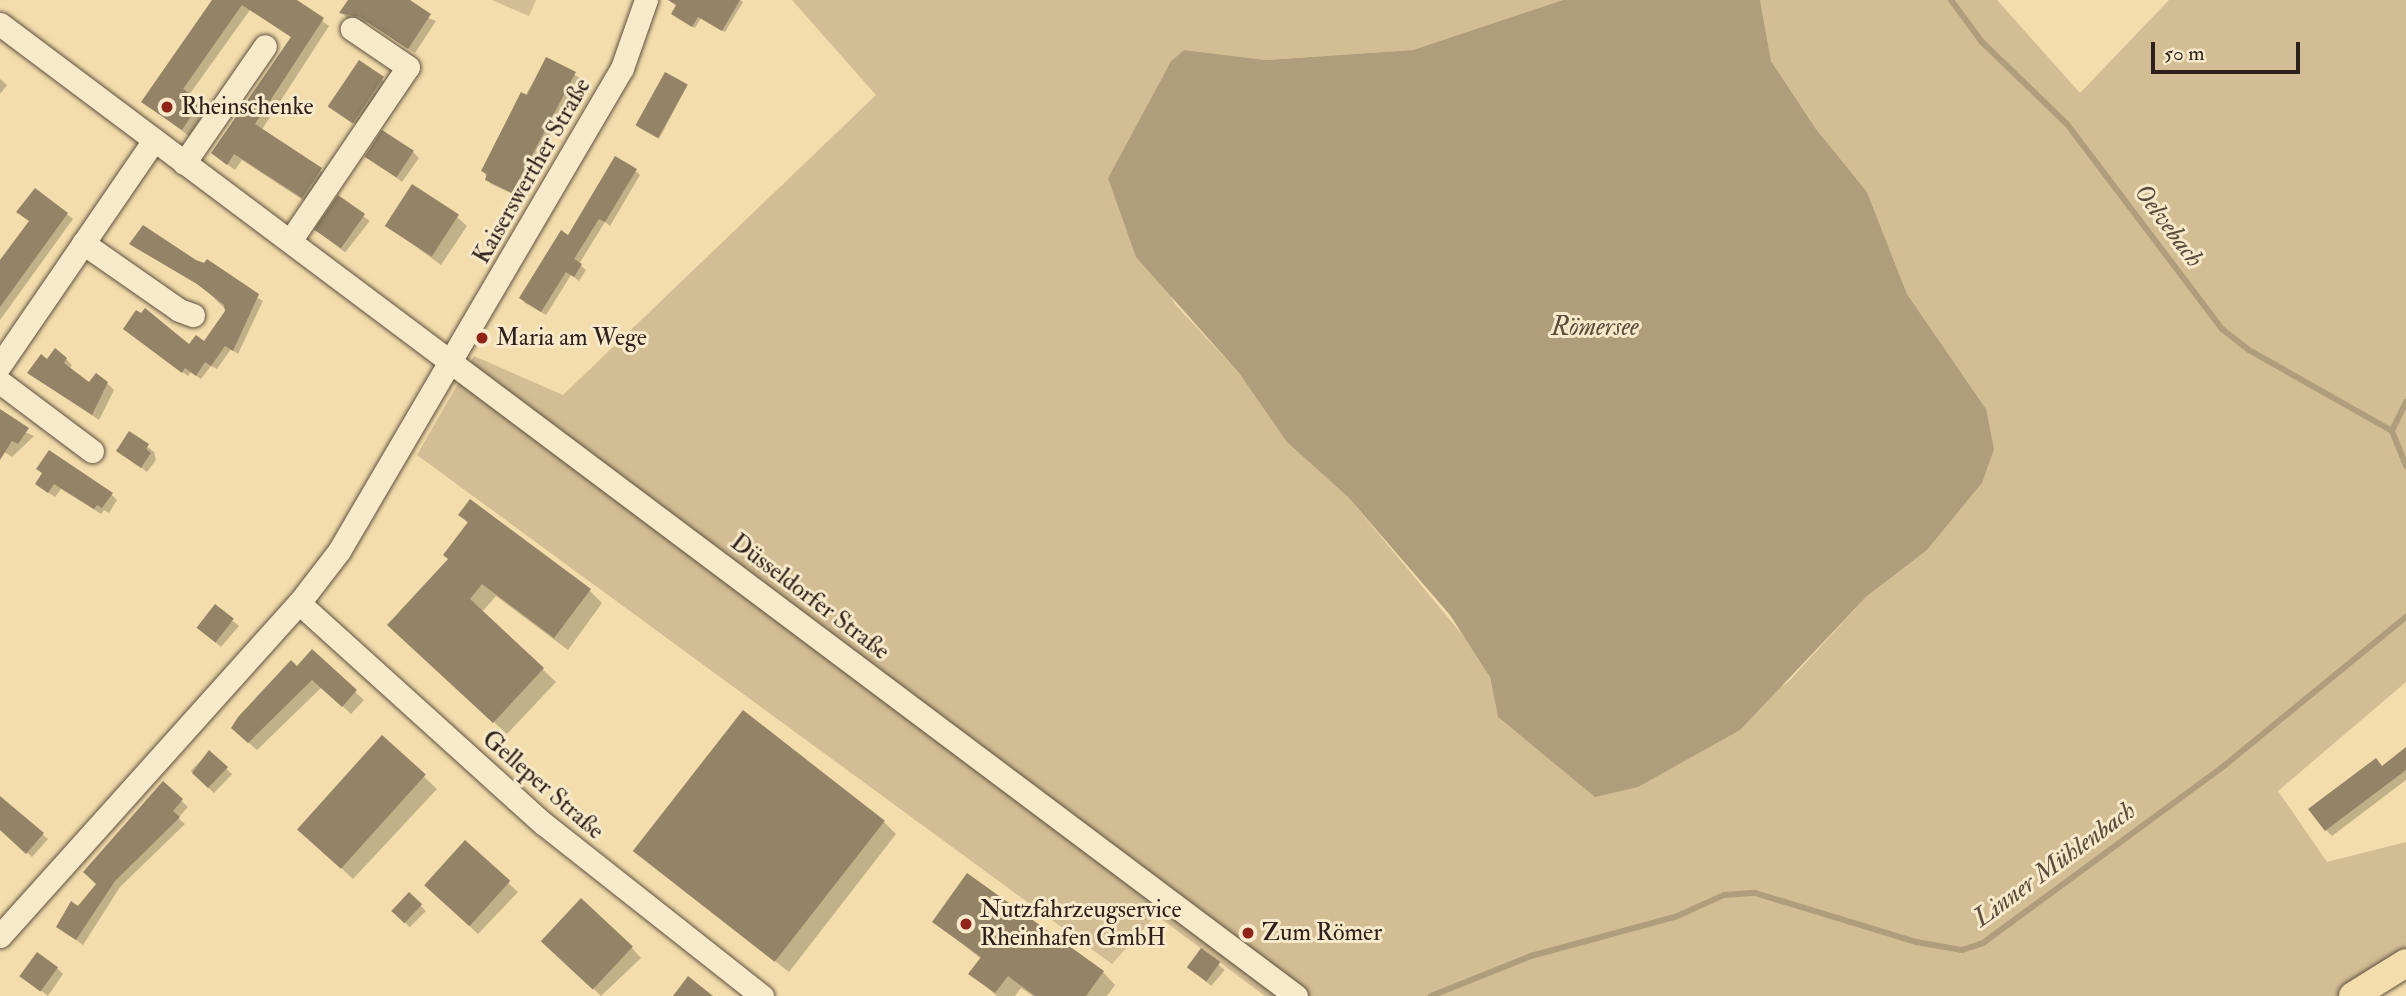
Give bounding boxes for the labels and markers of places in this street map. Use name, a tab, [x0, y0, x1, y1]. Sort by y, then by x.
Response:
place label: Rheinschenke	[181, 93, 314, 121]
marker: Rheinschenke	[159, 99, 175, 115]
place label: Maria am Wege	[496, 324, 647, 352]
marker: Maria am Wege	[474, 330, 490, 346]
place label: Nutzfahrzeugservice Rheinhafen GmbH	[980, 896, 1181, 952]
marker: Nutzfahrzeugservice Rheinhafen GmbH	[958, 916, 974, 932]
place label: Zum Römer	[1262, 919, 1382, 947]
marker: Zum Römer	[1240, 925, 1256, 941]

